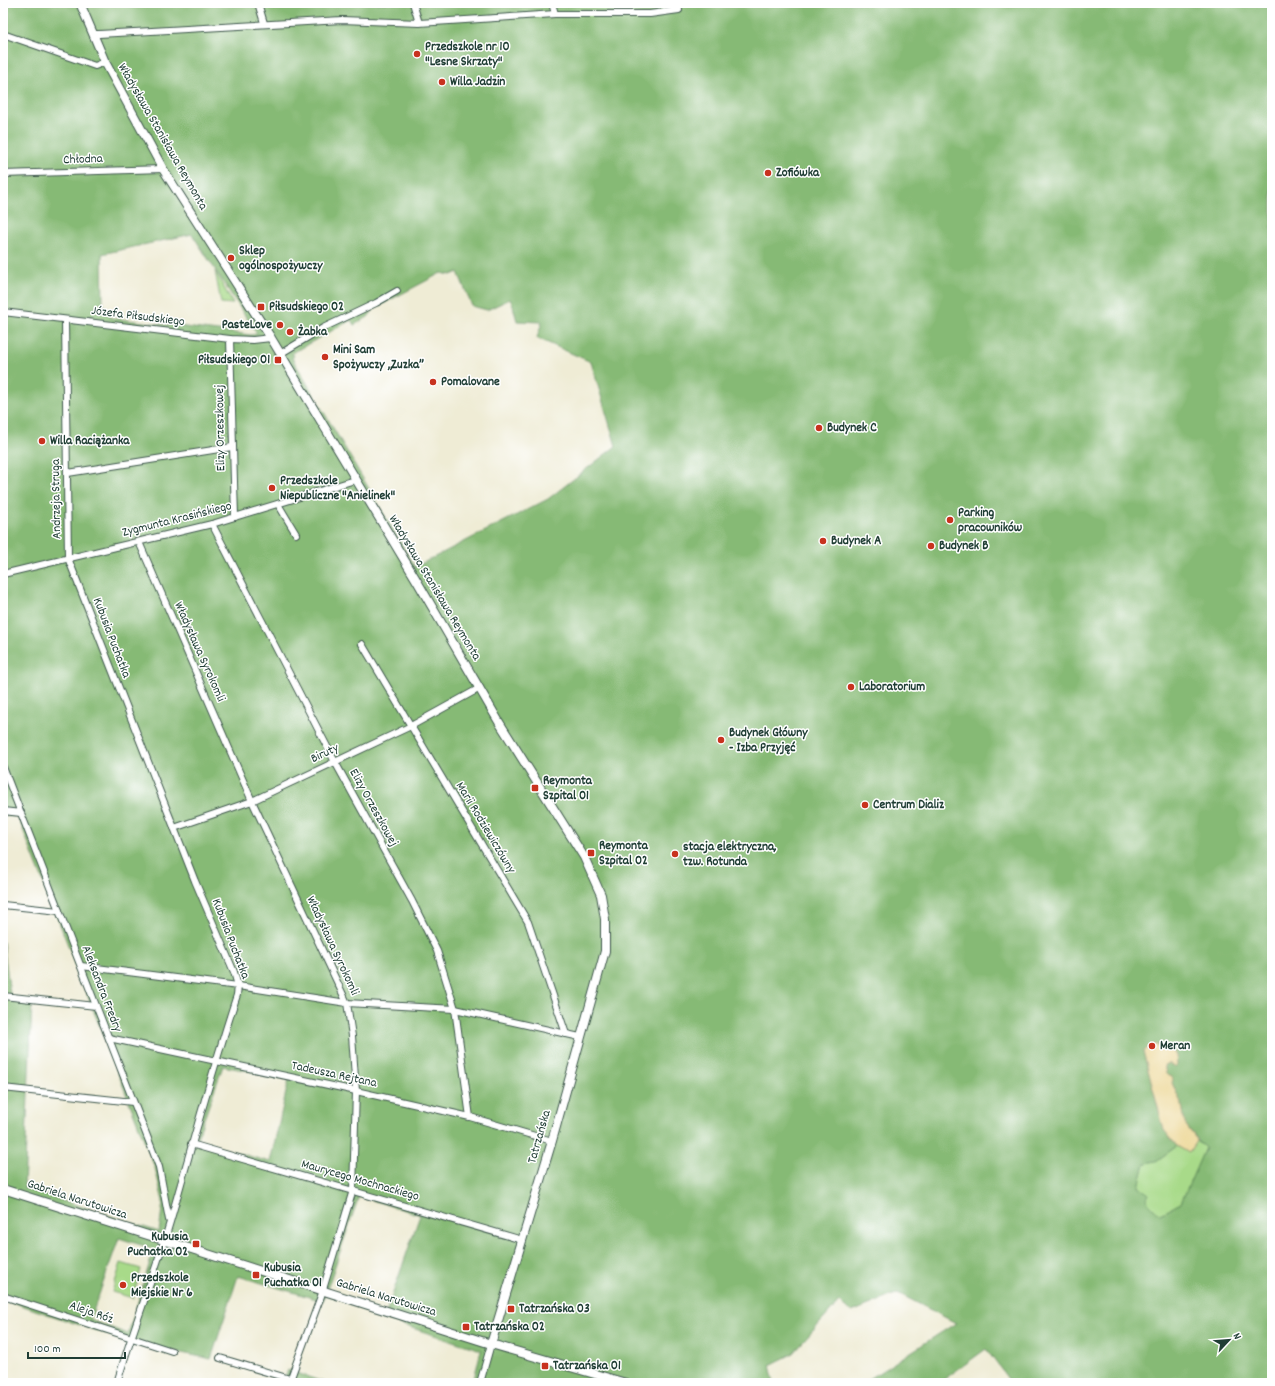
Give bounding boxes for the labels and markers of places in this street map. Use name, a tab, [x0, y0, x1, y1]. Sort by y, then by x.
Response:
place label: Przedszkole nr 10 "Lesne Skrzaty"	[425, 38, 510, 72]
marker: Przedszkole nr 10 "Lesne Skrzaty"	[412, 49, 422, 59]
place label: Willa Jadzin	[450, 73, 505, 92]
marker: Willa Jadzin	[437, 77, 447, 87]
place label: Zofiówka	[776, 164, 820, 183]
marker: Zofiówka	[763, 168, 773, 178]
place label: Sklep ogólnospożywczy	[239, 242, 323, 276]
marker: Sklep ogólnospożywczy	[226, 253, 236, 263]
place label: Piłsudskiego 02	[269, 298, 344, 317]
marker: Piłsudskiego 02	[256, 302, 266, 312]
place label: PasteLove	[222, 316, 272, 335]
marker: PasteLove	[275, 320, 285, 330]
place label: Żabka	[298, 323, 328, 342]
marker: Żabka	[285, 327, 295, 337]
place label: Mini Sam Spożywczy „Zuzka”	[333, 341, 424, 375]
place label: Piłsudskiego 01	[198, 351, 270, 370]
marker: Mini Sam Spożywczy „Zuzka”	[320, 352, 330, 362]
marker: Piłsudskiego 01	[273, 355, 283, 365]
place label: Pomalovane	[441, 373, 500, 392]
marker: Pomalovane	[428, 377, 438, 387]
place label: Budynek C	[827, 419, 877, 438]
marker: Budynek C	[814, 423, 824, 433]
place label: Willa Raciążanka	[50, 432, 130, 451]
marker: Willa Raciążanka	[37, 436, 47, 446]
place label: Przedszkole Niepubliczne "Anielinek"	[280, 472, 395, 506]
marker: Przedszkole Niepubliczne "Anielinek"	[267, 483, 277, 493]
place label: Parking pracowników	[958, 504, 1023, 538]
marker: Parking pracowników	[945, 515, 955, 525]
place label: Budynek A	[831, 532, 881, 551]
marker: Budynek A	[818, 536, 828, 546]
place label: Budynek B	[939, 537, 988, 556]
marker: Budynek B	[926, 541, 936, 551]
place label: Laboratorium	[859, 678, 925, 697]
marker: Laboratorium	[846, 682, 856, 692]
place label: Budynek Główny - Izba Przyjęć	[729, 724, 808, 758]
marker: Budynek Główny - Izba Przyjęć	[716, 735, 726, 745]
place label: Reymonta Szpital 01	[543, 772, 593, 806]
marker: Reymonta Szpital 01	[530, 783, 540, 793]
place label: Centrum Dializ	[873, 796, 945, 815]
marker: Centrum Dializ	[860, 800, 870, 810]
place label: Reymonta Szpital 02	[599, 837, 649, 871]
place label: stacja elektryczna, tzw. Rotunda	[683, 838, 777, 872]
marker: Reymonta Szpital 02	[586, 848, 596, 858]
marker: stacja elektryczna, tzw. Rotunda	[670, 849, 680, 859]
place label: Meran	[1160, 1037, 1190, 1056]
marker: Meran	[1147, 1041, 1157, 1051]
place label: Kubusia Puchatka 02	[127, 1228, 189, 1262]
marker: Kubusia Puchatka 02	[191, 1239, 201, 1249]
place label: Kubusia Puchatka 01	[264, 1259, 322, 1293]
place label: Przedszkole Miejskie Nr 6	[131, 1269, 193, 1303]
marker: Kubusia Puchatka 01	[251, 1270, 261, 1280]
marker: Przedszkole Miejskie Nr 6	[118, 1280, 128, 1290]
place label: Tatrzańska 03	[519, 1300, 590, 1319]
marker: Tatrzańska 03	[506, 1304, 516, 1314]
place label: Tatrzańska 02	[474, 1318, 545, 1337]
marker: Tatrzańska 02	[461, 1322, 471, 1332]
place label: Tatrzańska 01	[553, 1357, 621, 1376]
marker: Tatrzańska 01	[540, 1361, 550, 1371]

